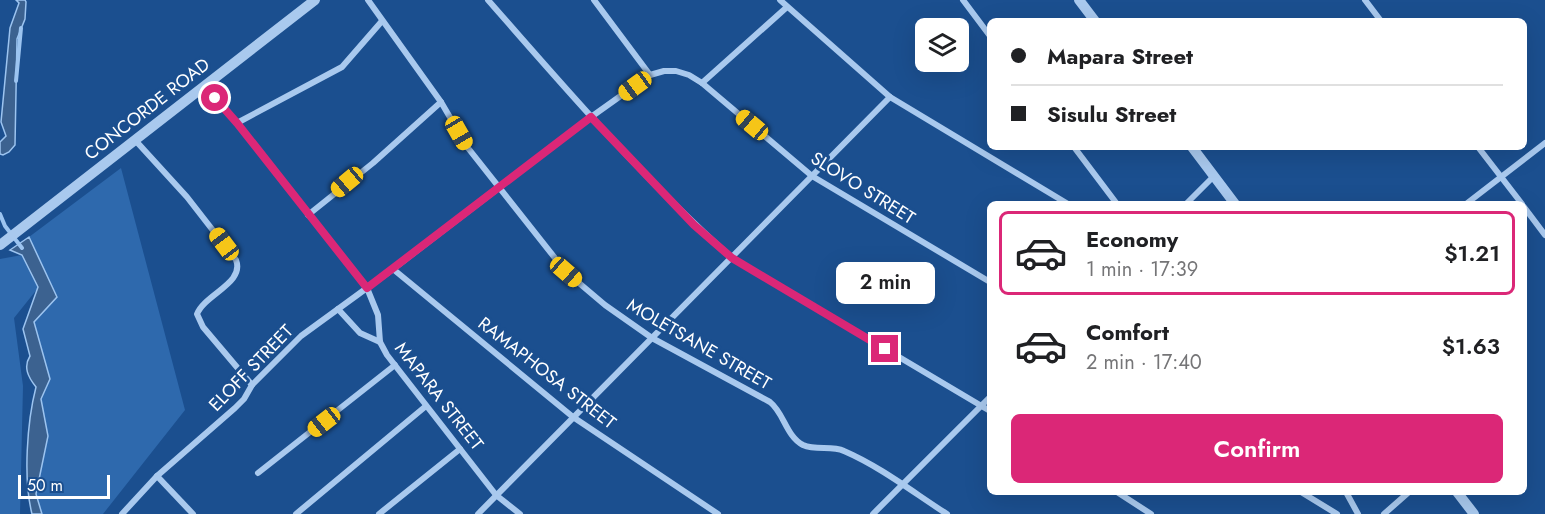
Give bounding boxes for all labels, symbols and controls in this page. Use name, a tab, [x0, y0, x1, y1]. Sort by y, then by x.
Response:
map controls	[915, 18, 969, 72]
button: layers	[915, 18, 969, 72]
text: Mapara Street	[1047, 40, 1193, 72]
street label: CONCORDE ROAD	[79, 52, 215, 166]
car	[615, 68, 655, 104]
route start	[201, 84, 228, 111]
text: Sisulu Street	[1047, 98, 1176, 130]
car	[732, 107, 772, 143]
car	[442, 113, 476, 153]
street label: SLOVO STREET	[806, 145, 921, 231]
car	[327, 164, 367, 200]
text: Economy	[1086, 223, 1178, 255]
car	[206, 224, 242, 264]
icon: car	[1014, 226, 1068, 280]
text: $1.21	[1444, 237, 1500, 269]
car	[547, 253, 585, 291]
text: 1 min · 17:39	[1086, 255, 1198, 284]
callout: 2 min	[836, 262, 934, 304]
text: 2 min	[860, 268, 911, 297]
street label: MOLETSANE STREET	[622, 292, 776, 396]
street label: RAMAPHOSA STREET	[472, 311, 622, 436]
text: Comfort	[1086, 316, 1169, 348]
street label: ELOFF STREET	[203, 318, 300, 417]
icon: car	[1014, 319, 1068, 373]
text: $1.63	[1442, 330, 1500, 362]
route end	[871, 335, 898, 362]
street label: MAPARA STREET	[388, 336, 490, 456]
text: 2 min · 17:40	[1086, 348, 1202, 377]
car	[304, 404, 344, 440]
button: Confirm	[1011, 414, 1503, 483]
scale bar	[18, 472, 110, 500]
text: 50 m	[27, 474, 63, 497]

